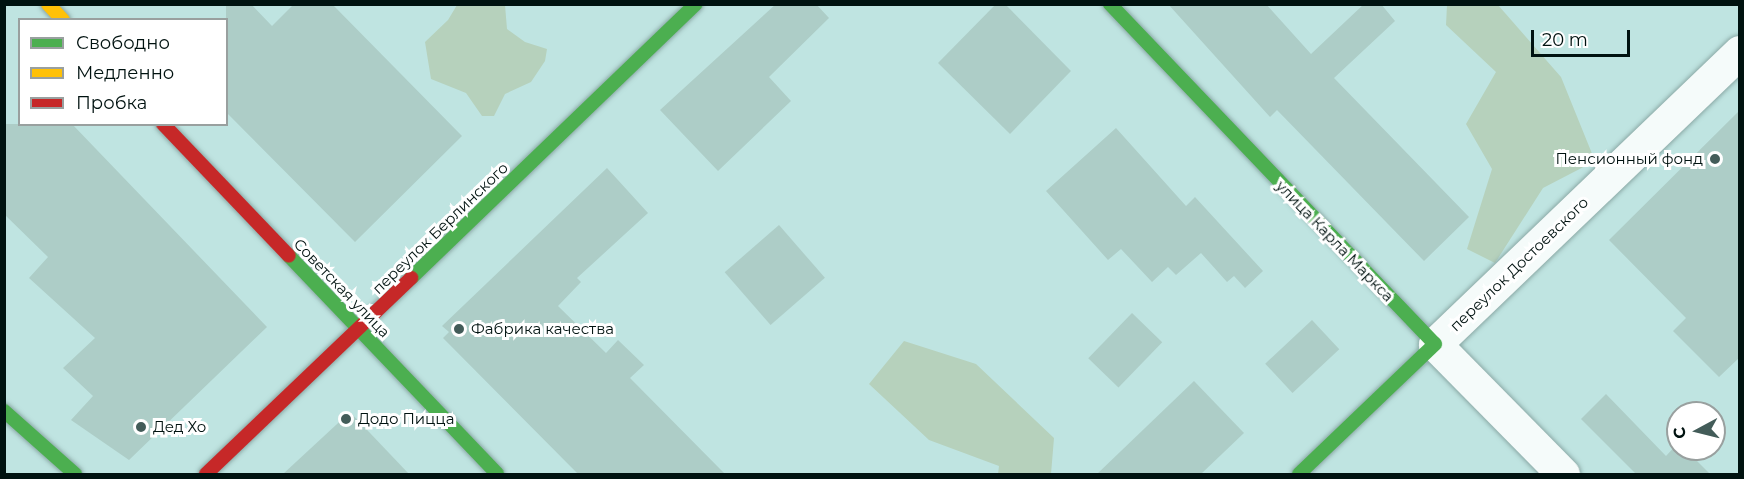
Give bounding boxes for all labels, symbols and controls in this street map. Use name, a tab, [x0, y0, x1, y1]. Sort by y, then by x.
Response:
legend	[18, 18, 228, 126]
scale bar	[1534, 18, 1633, 56]
text: 20 m	[1542, 29, 1588, 51]
text: Свободно	[76, 32, 170, 54]
text: Медленно	[76, 62, 174, 84]
text: Пробка	[76, 92, 147, 114]
place label: Пенсионный фонд	[1555, 150, 1703, 168]
marker: Пенсионный фонд	[1708, 152, 1722, 166]
street label: переулок Берлинского	[368, 158, 512, 298]
street label: улица Карла Маркса	[1272, 177, 1398, 305]
street label: переулок Достоевского	[1446, 193, 1592, 335]
street label: Советская улица	[290, 235, 394, 341]
place label: Фабрика качества	[471, 320, 614, 338]
marker: Фабрика качества	[452, 322, 466, 336]
north arrow	[1666, 401, 1726, 461]
place label: Додо Пицца	[358, 410, 454, 428]
marker: Додо Пицца	[339, 412, 353, 426]
place label: Дед Хо	[153, 418, 206, 436]
marker: Дед Хо	[134, 420, 148, 434]
text: С	[1669, 426, 1690, 440]

